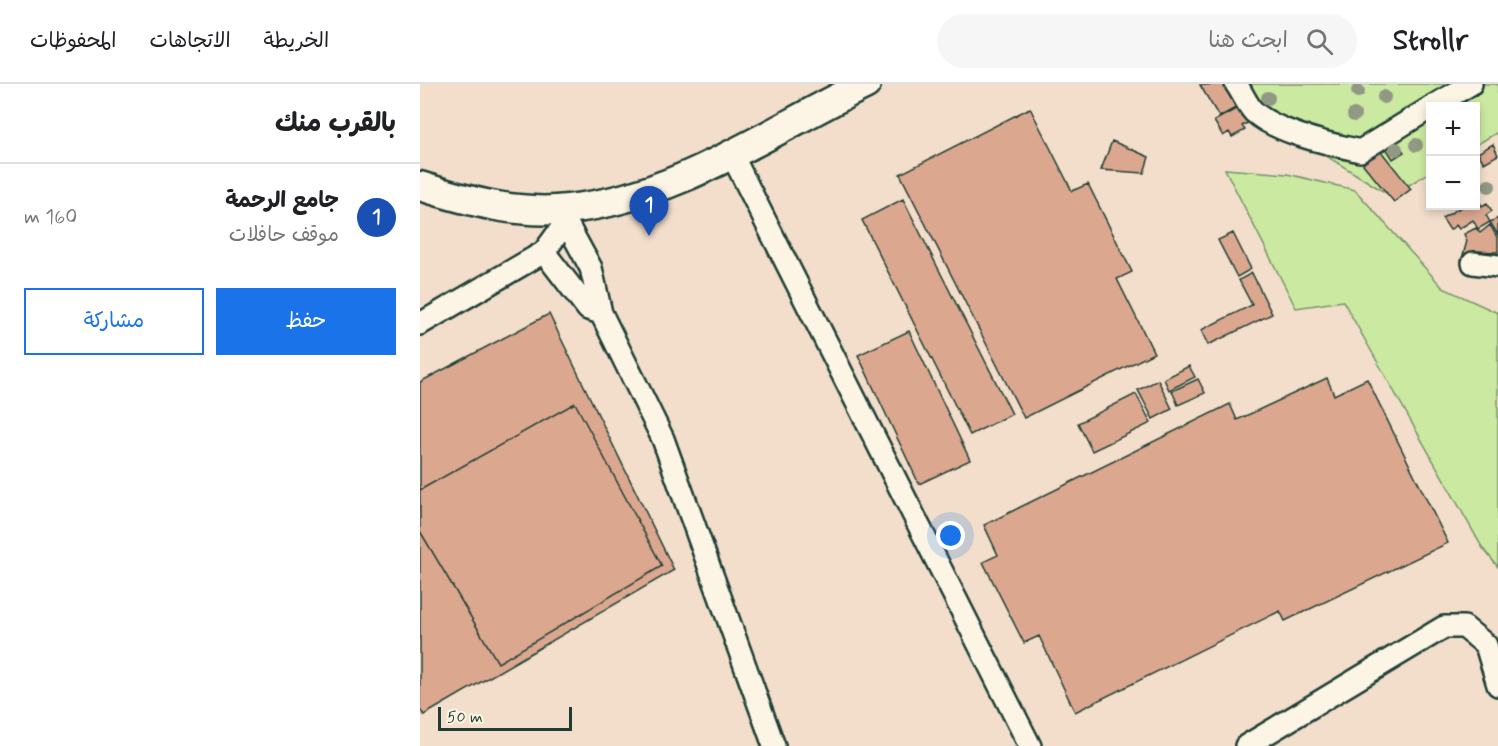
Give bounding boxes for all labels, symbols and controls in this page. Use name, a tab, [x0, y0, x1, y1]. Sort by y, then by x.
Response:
search box	[937, 14, 1357, 68]
text: Strollr	[1393, 23, 1468, 60]
icon: search	[1303, 25, 1336, 58]
text: المحفوظات	[30, 27, 116, 55]
text: الاتجاهات	[149, 27, 231, 55]
text: الخريطة	[264, 27, 329, 55]
text: ابحث هنا	[1208, 27, 1288, 55]
map controls	[1426, 102, 1480, 210]
button: +	[1426, 102, 1480, 156]
text: بالقرب منك	[275, 107, 396, 141]
button: −	[1426, 156, 1480, 210]
pin: 1	[630, 186, 668, 236]
text: جامع الرحمة	[225, 187, 339, 215]
text: 160 m	[24, 204, 77, 231]
text: 1	[372, 204, 381, 231]
text: موقف حافلات	[229, 222, 339, 249]
button: مشاركة	[24, 288, 204, 355]
button: حفظ	[216, 288, 396, 355]
your location	[936, 521, 965, 550]
scale bar	[438, 704, 572, 732]
text: 50 m	[447, 707, 483, 728]

